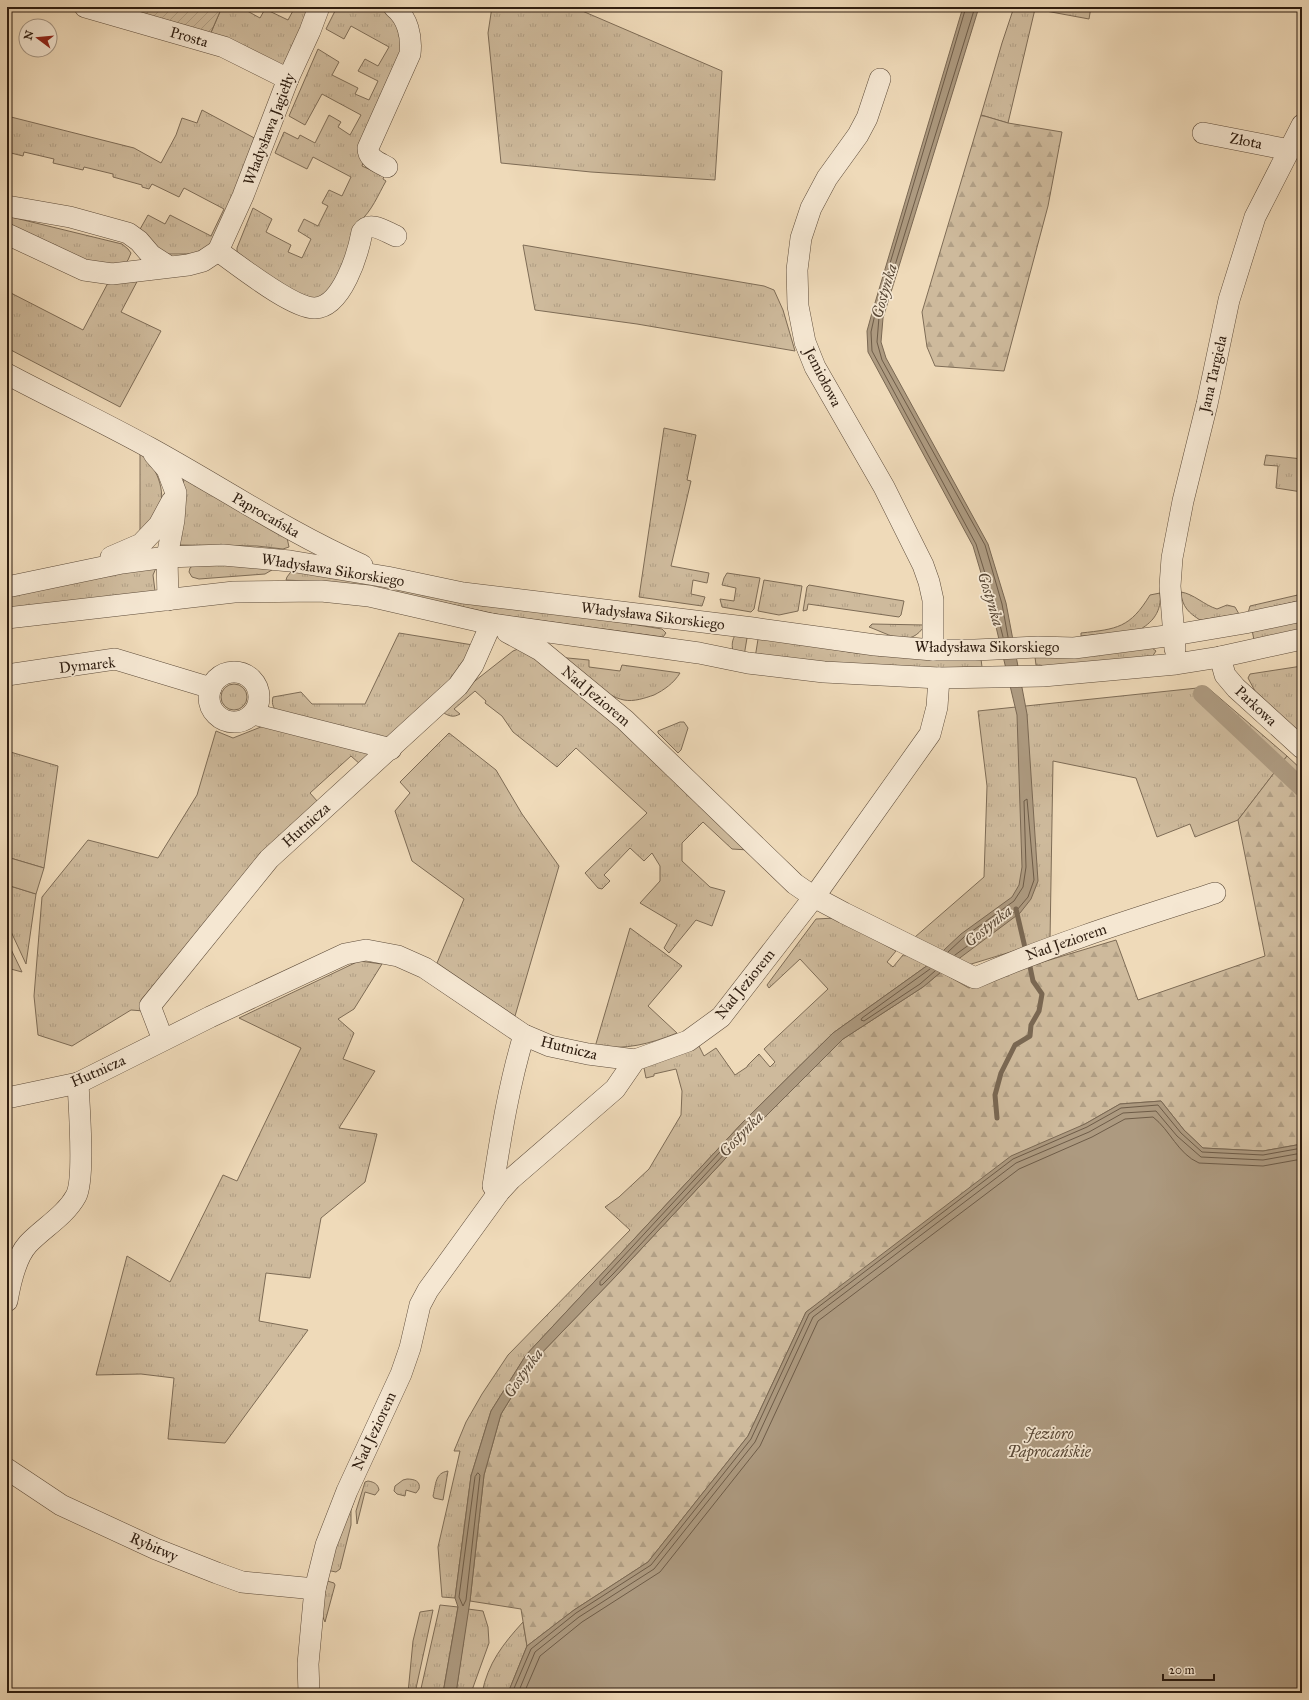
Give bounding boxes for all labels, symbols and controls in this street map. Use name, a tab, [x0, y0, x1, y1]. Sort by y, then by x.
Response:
north arrow	[18, 18, 58, 58]
street label: Prosta	[168, 23, 211, 51]
text: N	[21, 28, 37, 42]
street label: Władysława Jagiełły	[239, 69, 300, 188]
street label: Złota	[1228, 129, 1264, 153]
water label: Gostynka	[867, 261, 901, 320]
street label: Jana Targiela	[1195, 333, 1232, 417]
street label: Jemiołowa	[799, 343, 846, 411]
street label: Paprocańska	[229, 488, 303, 542]
street label: Władysława Sikorskiego	[260, 550, 406, 590]
water label: Gostynka	[974, 570, 1008, 629]
street label: Władysława Sikorskiego	[580, 598, 726, 634]
street label: Władysława Sikorskiego	[915, 638, 1060, 656]
street label: Dymarek	[58, 653, 116, 677]
street label: Nad Jeziorem	[557, 662, 634, 731]
street label: Parkowa	[1231, 682, 1281, 730]
street label: Hutnicza	[278, 798, 334, 851]
water label: Gostynka	[960, 901, 1016, 951]
street label: Nad Jeziorem	[1023, 920, 1110, 965]
street label: Nad Jeziorem	[711, 945, 780, 1023]
street label: Hutnicza	[539, 1032, 600, 1064]
street label: Hutnicza	[68, 1051, 129, 1091]
water label: Gostynka	[715, 1107, 767, 1161]
water label: Gostynka	[499, 1344, 547, 1401]
street label: Nad Jeziorem	[348, 1389, 401, 1474]
water label: Jezioro Paprocańskie	[1007, 1424, 1092, 1462]
street label: Rybitwy	[127, 1528, 182, 1566]
scale bar	[1163, 1656, 1214, 1682]
text: 20 m	[1169, 1663, 1195, 1677]

